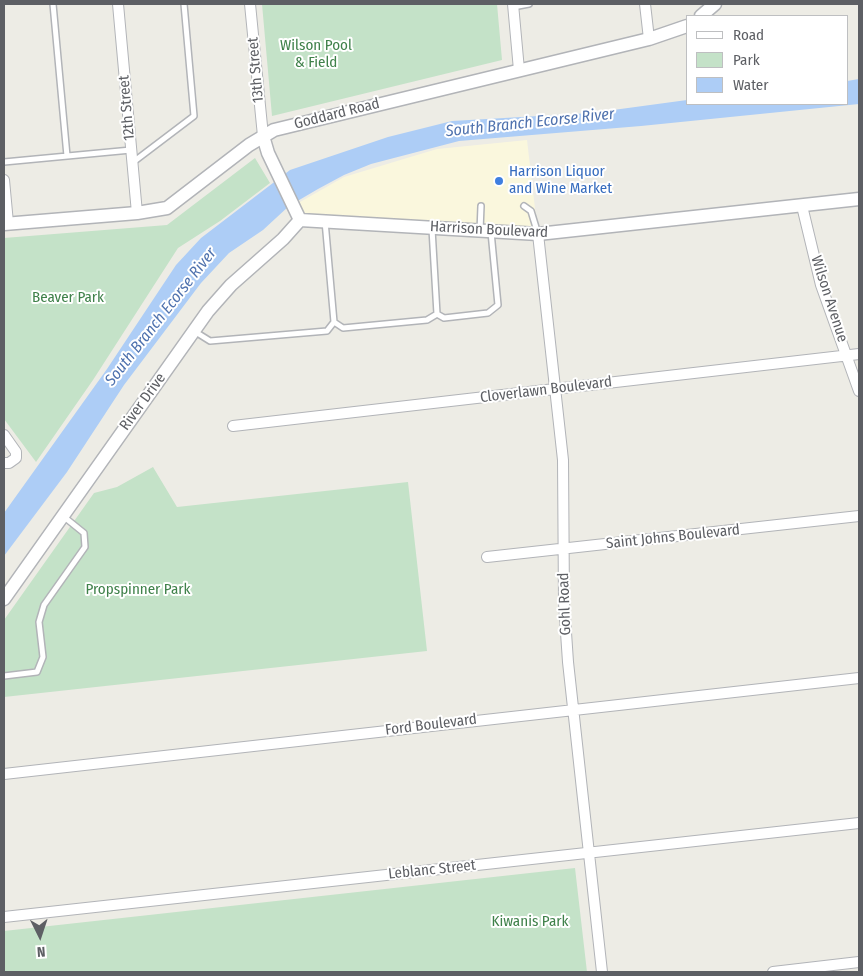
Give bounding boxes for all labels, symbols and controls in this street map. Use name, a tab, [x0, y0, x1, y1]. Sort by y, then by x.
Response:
legend	[686, 15, 848, 105]
text: Road	[733, 26, 764, 44]
street label: 13th Street	[244, 36, 268, 104]
park label: Wilson Pool & Field	[280, 37, 352, 72]
text: Park	[733, 51, 760, 69]
street label: 12th Street	[115, 74, 139, 142]
text: Water	[733, 76, 768, 94]
street label: Goddard Road	[292, 95, 382, 133]
water label: South Branch Ecorse River	[445, 105, 615, 141]
place label: Harrison Liquor and Wine Market	[509, 163, 612, 198]
marker: Harrison Liquor and Wine Market	[493, 175, 505, 187]
street label: Harrison Boulevard	[429, 218, 549, 242]
water label: South Branch Ecorse River	[101, 244, 221, 390]
street label: Wilson Avenue	[807, 254, 851, 344]
park label: Beaver Park	[32, 289, 104, 307]
street label: River Drive	[116, 370, 170, 434]
street label: Cloverlawn Boulevard	[479, 373, 613, 407]
street label: Saint Johns Boulevard	[605, 521, 741, 553]
street label: Gohl Road	[555, 572, 575, 636]
park label: Propspinner Park	[85, 581, 191, 599]
street label: Ford Boulevard	[384, 710, 478, 740]
street label: Leblanc Street	[387, 856, 477, 884]
north arrow	[15, 911, 65, 961]
park label: Kiwanis Park	[492, 913, 568, 931]
text: N	[36, 943, 46, 960]

